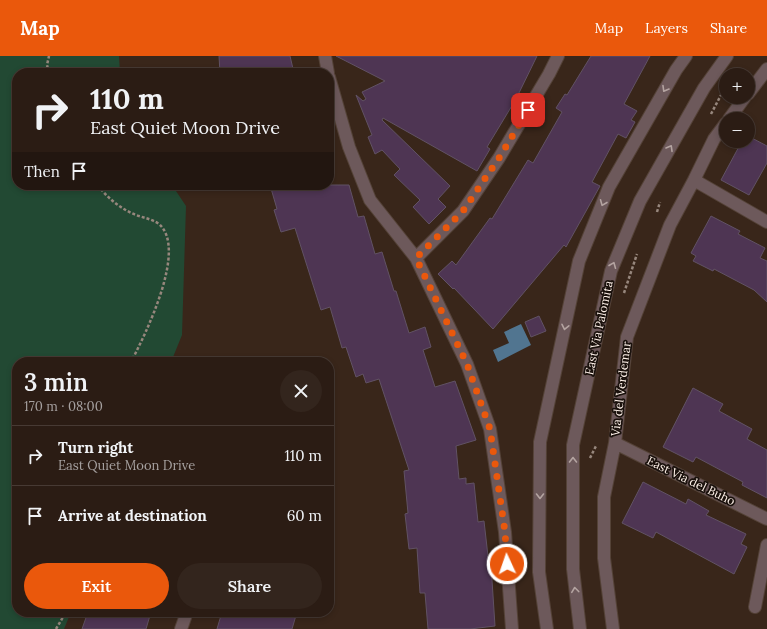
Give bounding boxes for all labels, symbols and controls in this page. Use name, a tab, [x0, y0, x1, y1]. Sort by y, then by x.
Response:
text: Map	[20, 16, 60, 40]
text: Map	[595, 19, 623, 37]
text: Layers	[645, 19, 688, 37]
text: Share	[710, 19, 747, 37]
map controls	[719, 68, 755, 148]
button: +	[719, 68, 755, 104]
text: 110 m	[90, 81, 164, 117]
icon: right	[24, 84, 76, 136]
one-way arrow	[663, 85, 670, 92]
pin	[511, 93, 545, 127]
icon: arrive	[517, 99, 539, 121]
button: −	[719, 112, 755, 148]
text: East Quiet Moon Drive	[90, 116, 280, 139]
one-way arrow	[665, 145, 672, 152]
icon: arrive	[68, 160, 90, 182]
text: Then	[24, 162, 60, 181]
one-way arrow	[599, 199, 607, 206]
one-way arrow	[609, 261, 617, 268]
street label: East Via Palomita	[581, 279, 616, 376]
one-way arrow	[561, 323, 569, 330]
street label: Via del Verdemar	[607, 340, 634, 438]
text: 3 min	[24, 367, 88, 398]
button: close	[280, 370, 322, 412]
text: 170 m · 08:00	[24, 398, 103, 415]
text: Turn right	[58, 438, 134, 457]
icon: right	[24, 445, 46, 467]
text: 110 m	[284, 446, 322, 465]
street label: East Via del Buho	[645, 453, 738, 508]
text: East Quiet Moon Drive	[58, 457, 195, 474]
one-way arrow	[569, 457, 577, 463]
one-way arrow	[536, 493, 544, 499]
icon: arrive	[24, 505, 46, 527]
text: Arrive at destination	[58, 506, 207, 525]
text: 60 m	[287, 506, 322, 525]
position arrow	[486, 543, 528, 585]
button: Exit	[24, 563, 169, 609]
button: Share	[177, 563, 322, 609]
one-way arrow	[571, 587, 580, 593]

